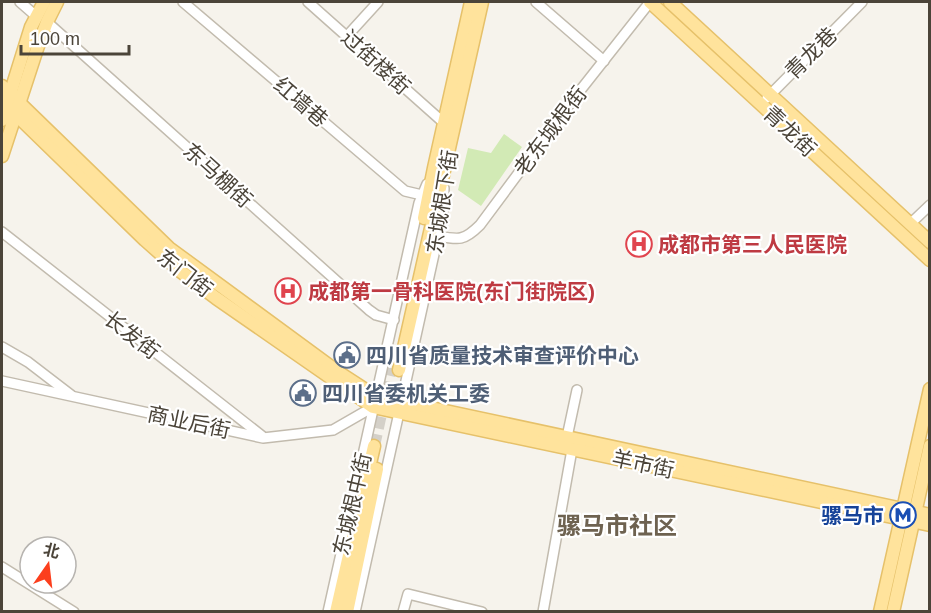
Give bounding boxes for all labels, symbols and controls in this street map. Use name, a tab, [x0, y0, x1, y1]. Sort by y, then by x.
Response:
scale bar	[21, 18, 129, 56]
street label: 青龙巷	[781, 23, 841, 83]
street label: 过街楼街	[337, 25, 415, 99]
text: 100 m	[30, 29, 80, 49]
street label: 红墙巷	[270, 73, 332, 131]
street label: 老东城根街	[509, 82, 591, 180]
street label: 青龙街	[759, 101, 821, 161]
street label: 东马棚街	[179, 138, 257, 212]
street label: 东城根下街	[422, 148, 462, 256]
hospital icon: 成都市第三人民医院	[624, 229, 654, 259]
place label: 成都市第三人民医院	[658, 233, 847, 256]
street label: 东门街	[153, 245, 217, 301]
hospital icon: 成都第一骨科医院(东门街院区)	[273, 276, 303, 306]
place label: 成都第一骨科医院(东门街院区)	[308, 280, 595, 303]
street label: 长发街	[100, 307, 164, 363]
public building icon: 四川省质量技术审查评价中心	[332, 340, 362, 370]
place label: 四川省质量技术审查评价中心	[366, 344, 639, 367]
public building icon: 四川省委机关工委	[288, 378, 318, 408]
place label: 四川省委机关工委	[322, 382, 490, 405]
street label: 商业后街	[146, 402, 232, 442]
street label: 羊市街	[610, 446, 676, 482]
street label: 东城根中街	[329, 450, 375, 558]
metro station icon: 骡马市	[888, 500, 918, 530]
place label: 骡马市	[821, 504, 884, 527]
district label: 骡马市社区	[557, 512, 677, 539]
north arrow	[18, 535, 78, 595]
text: 北	[42, 541, 61, 561]

